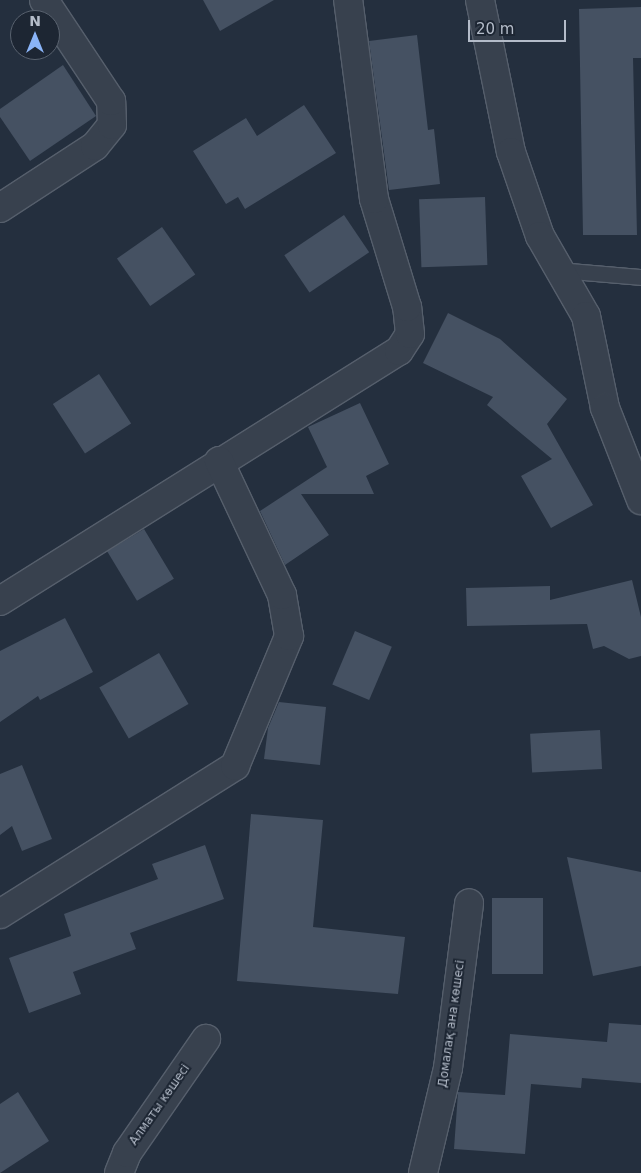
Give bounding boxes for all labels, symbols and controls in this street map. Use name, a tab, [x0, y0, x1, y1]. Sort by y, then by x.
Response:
north arrow	[10, 10, 60, 60]
scale bar	[471, 10, 568, 42]
text: N	[29, 13, 41, 29]
text: 20 m	[476, 20, 514, 38]
street label: Домалақ ана көшесі	[436, 959, 468, 1089]
street label: Алматы көшесі	[127, 1062, 193, 1148]

